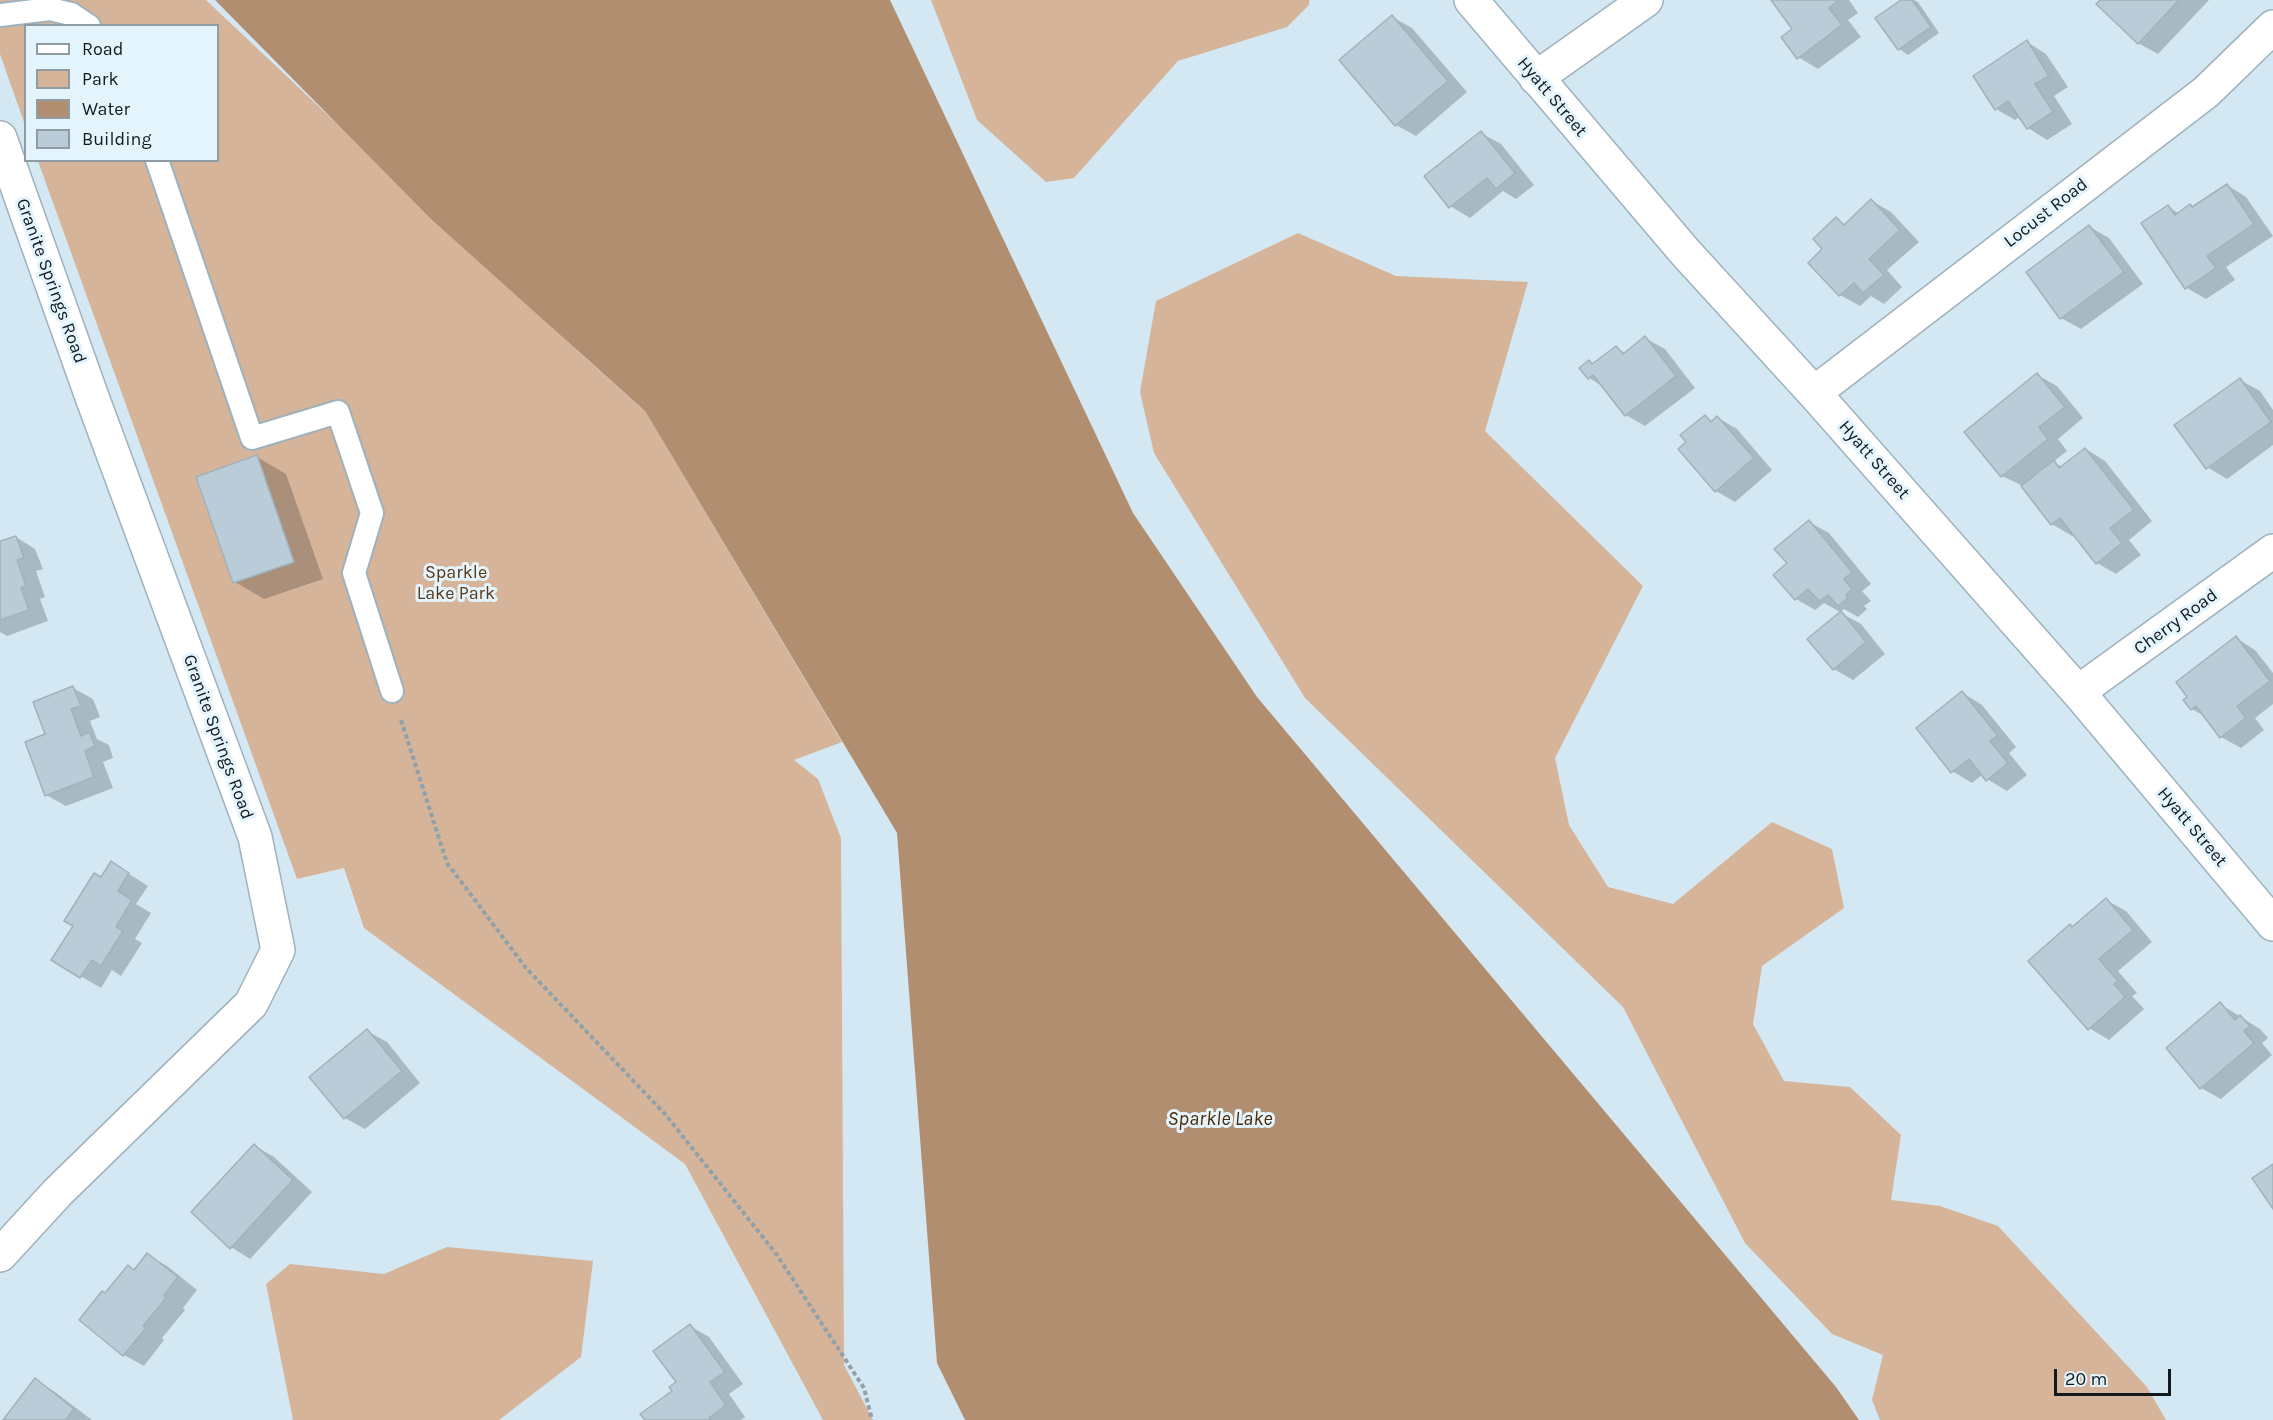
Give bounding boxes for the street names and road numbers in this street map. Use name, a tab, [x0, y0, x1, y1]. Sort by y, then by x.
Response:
street label: Hyatt Street	[1512, 53, 1592, 141]
street label: Locust Road	[2000, 174, 2092, 252]
street label: Granite Springs Road	[11, 196, 91, 366]
street label: Hyatt Street	[1834, 416, 1914, 504]
street label: Cherry Road	[2130, 584, 2222, 660]
street label: Granite Springs Road	[178, 652, 258, 822]
street label: Hyatt Street	[2152, 783, 2232, 871]

